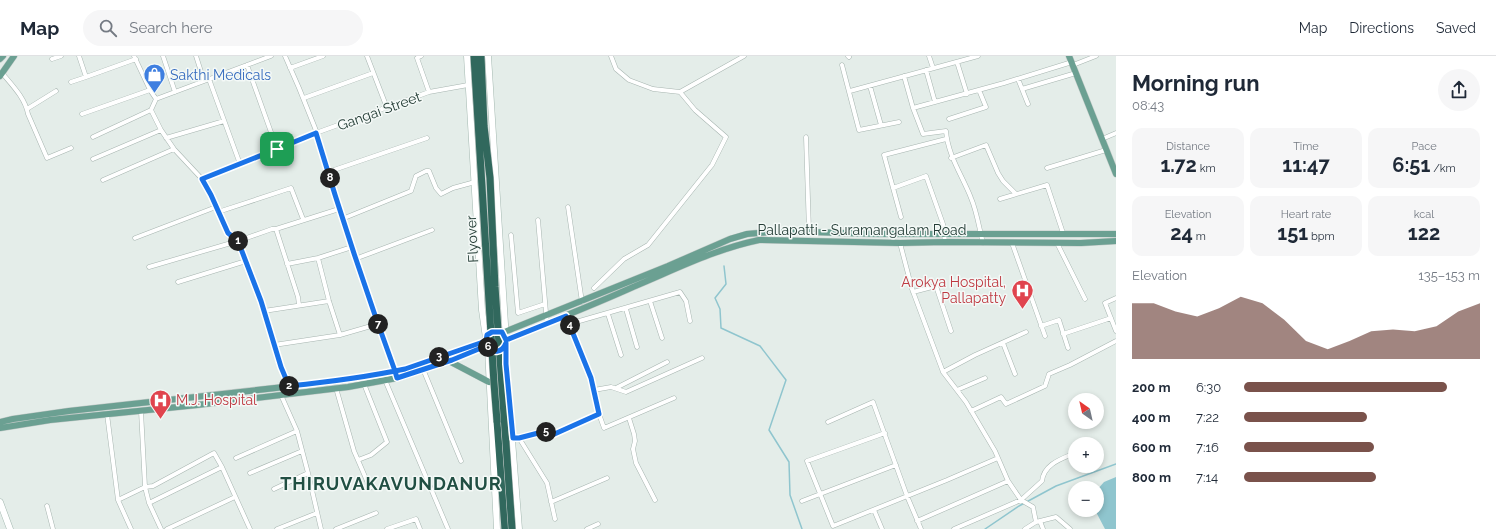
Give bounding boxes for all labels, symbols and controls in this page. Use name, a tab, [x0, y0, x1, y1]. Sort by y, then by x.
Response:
search box	[83, 10, 363, 46]
text: Map	[20, 17, 59, 39]
icon: search	[97, 17, 119, 39]
text: Search here	[129, 19, 213, 37]
text: Map	[1299, 20, 1327, 36]
text: Directions	[1349, 20, 1414, 36]
text: Saved	[1436, 20, 1476, 36]
shop icon: Sakthi Medicals	[142, 62, 168, 95]
place label: Sakthi Medicals	[170, 67, 271, 83]
button: share	[1438, 69, 1480, 111]
text: Morning run	[1132, 70, 1260, 96]
street label: Gangai Street	[335, 88, 423, 133]
text: 08:43	[1132, 98, 1164, 113]
pin	[260, 132, 294, 166]
icon: arrive	[266, 138, 288, 160]
text: Distance	[1166, 140, 1210, 153]
text: Time	[1293, 140, 1319, 153]
text: Pace	[1411, 140, 1437, 153]
text: 1.72	[1160, 153, 1197, 177]
text: 11:47	[1282, 153, 1330, 177]
text: 6:51	[1392, 153, 1430, 177]
text: km	[1197, 162, 1216, 175]
text: /km	[1430, 162, 1456, 175]
pin: 8	[320, 168, 340, 188]
text: 8	[327, 171, 333, 184]
text: Elevation	[1165, 208, 1211, 221]
text: Heart rate	[1281, 208, 1331, 221]
text: kcal	[1414, 208, 1434, 221]
street label: Flyover	[463, 215, 481, 263]
text: 24	[1170, 221, 1193, 245]
text: 151	[1277, 221, 1308, 245]
text: 122	[1408, 221, 1440, 245]
street label: Pallapatti - Suramangalam Road	[758, 222, 966, 238]
text: m	[1193, 230, 1206, 243]
text: bpm	[1308, 230, 1335, 243]
pin: 1	[228, 231, 248, 251]
text: 1	[235, 234, 241, 247]
text: Elevation	[1132, 268, 1187, 283]
text: 135–153 m	[1418, 268, 1480, 283]
place label: Arokya Hospital, Pallapatty	[901, 274, 1006, 306]
hospital icon: Arokya Hospital, Pallapatty	[1009, 277, 1035, 310]
pin: 7	[368, 314, 388, 334]
pin: 4	[560, 315, 580, 335]
text: 7	[375, 317, 381, 330]
text: 4	[567, 318, 573, 331]
pin: 6	[478, 337, 498, 357]
text: 6	[485, 340, 491, 353]
pin: 3	[429, 347, 449, 367]
text: 3	[436, 350, 442, 363]
pin: 2	[279, 376, 299, 396]
text: 2	[286, 379, 292, 392]
text: 200 m	[1132, 380, 1171, 395]
text: 6:30	[1196, 380, 1221, 395]
hospital icon: M.J. Hospital	[148, 387, 174, 420]
place label: M.J. Hospital	[176, 392, 257, 408]
north arrow	[1068, 393, 1104, 429]
map controls	[1068, 393, 1104, 517]
text: 400 m	[1132, 410, 1171, 425]
text: 7:22	[1196, 410, 1219, 425]
pin: 5	[536, 422, 556, 442]
text: 5	[543, 425, 549, 438]
button: +	[1068, 437, 1104, 473]
text: 600 m	[1132, 440, 1171, 455]
text: 7:16	[1196, 440, 1219, 455]
text: 800 m	[1132, 470, 1171, 485]
text: 7:14	[1196, 470, 1218, 485]
district label: THIRUVAKAVUNDANUR	[280, 473, 502, 494]
button: −	[1068, 481, 1104, 517]

